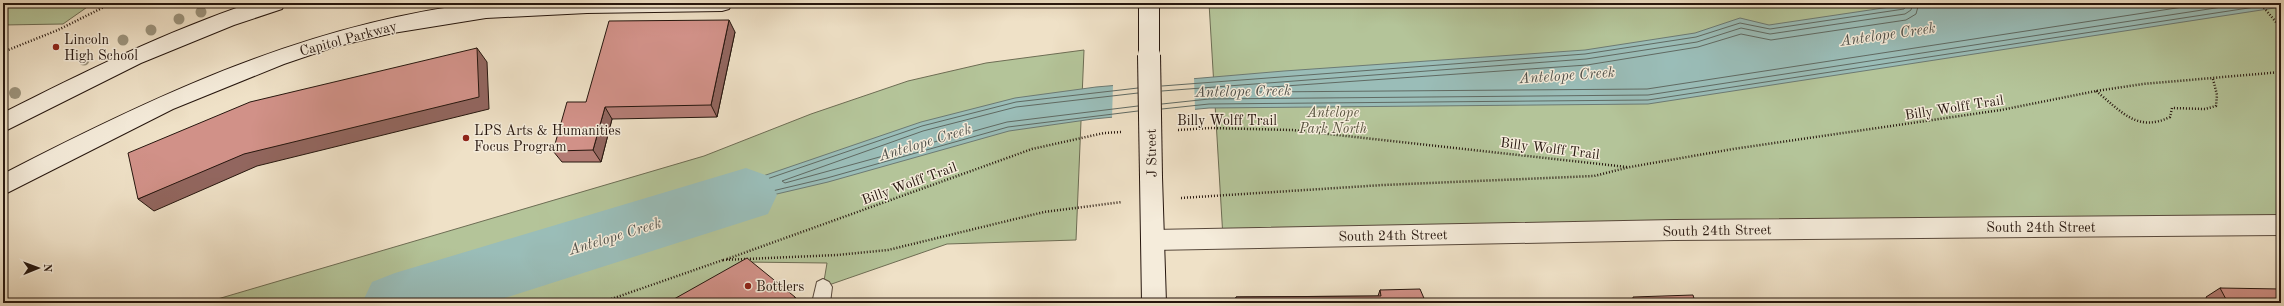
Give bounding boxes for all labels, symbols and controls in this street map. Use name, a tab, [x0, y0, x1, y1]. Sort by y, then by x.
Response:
street label: Capitol Parkway	[298, 19, 399, 59]
water label: Antelope Creek	[1838, 21, 1937, 50]
place label: Lincoln High School	[64, 33, 138, 63]
marker: Lincoln High School	[51, 42, 61, 52]
water label: Antelope Creek	[1518, 66, 1616, 87]
water label: Antelope Creek	[1194, 84, 1291, 101]
street label: Billy Wolff Trail	[1904, 93, 2005, 123]
park label: Antelope Park North	[1298, 106, 1367, 136]
street label: Billy Wolff Trail	[1177, 114, 1277, 128]
water label: Antelope Creek	[876, 122, 974, 165]
place label: LPS Arts & Humanities Focus Program	[474, 124, 621, 154]
street label: J Street	[1145, 128, 1159, 177]
marker: LPS Arts & Humanities Focus Program	[461, 133, 471, 143]
street label: Billy Wolff Trail	[1499, 136, 1601, 162]
street label: Billy Wolff Trail	[860, 160, 959, 208]
water label: Antelope Creek	[566, 216, 664, 259]
street label: South 24th Street	[1986, 221, 2096, 235]
street label: South 24th Street	[1662, 223, 1772, 239]
street label: South 24th Street	[1338, 228, 1448, 244]
north arrow	[18, 248, 58, 288]
text: N	[41, 264, 52, 273]
place label: Bottlers	[756, 280, 804, 294]
marker: Bottlers	[743, 281, 753, 291]

